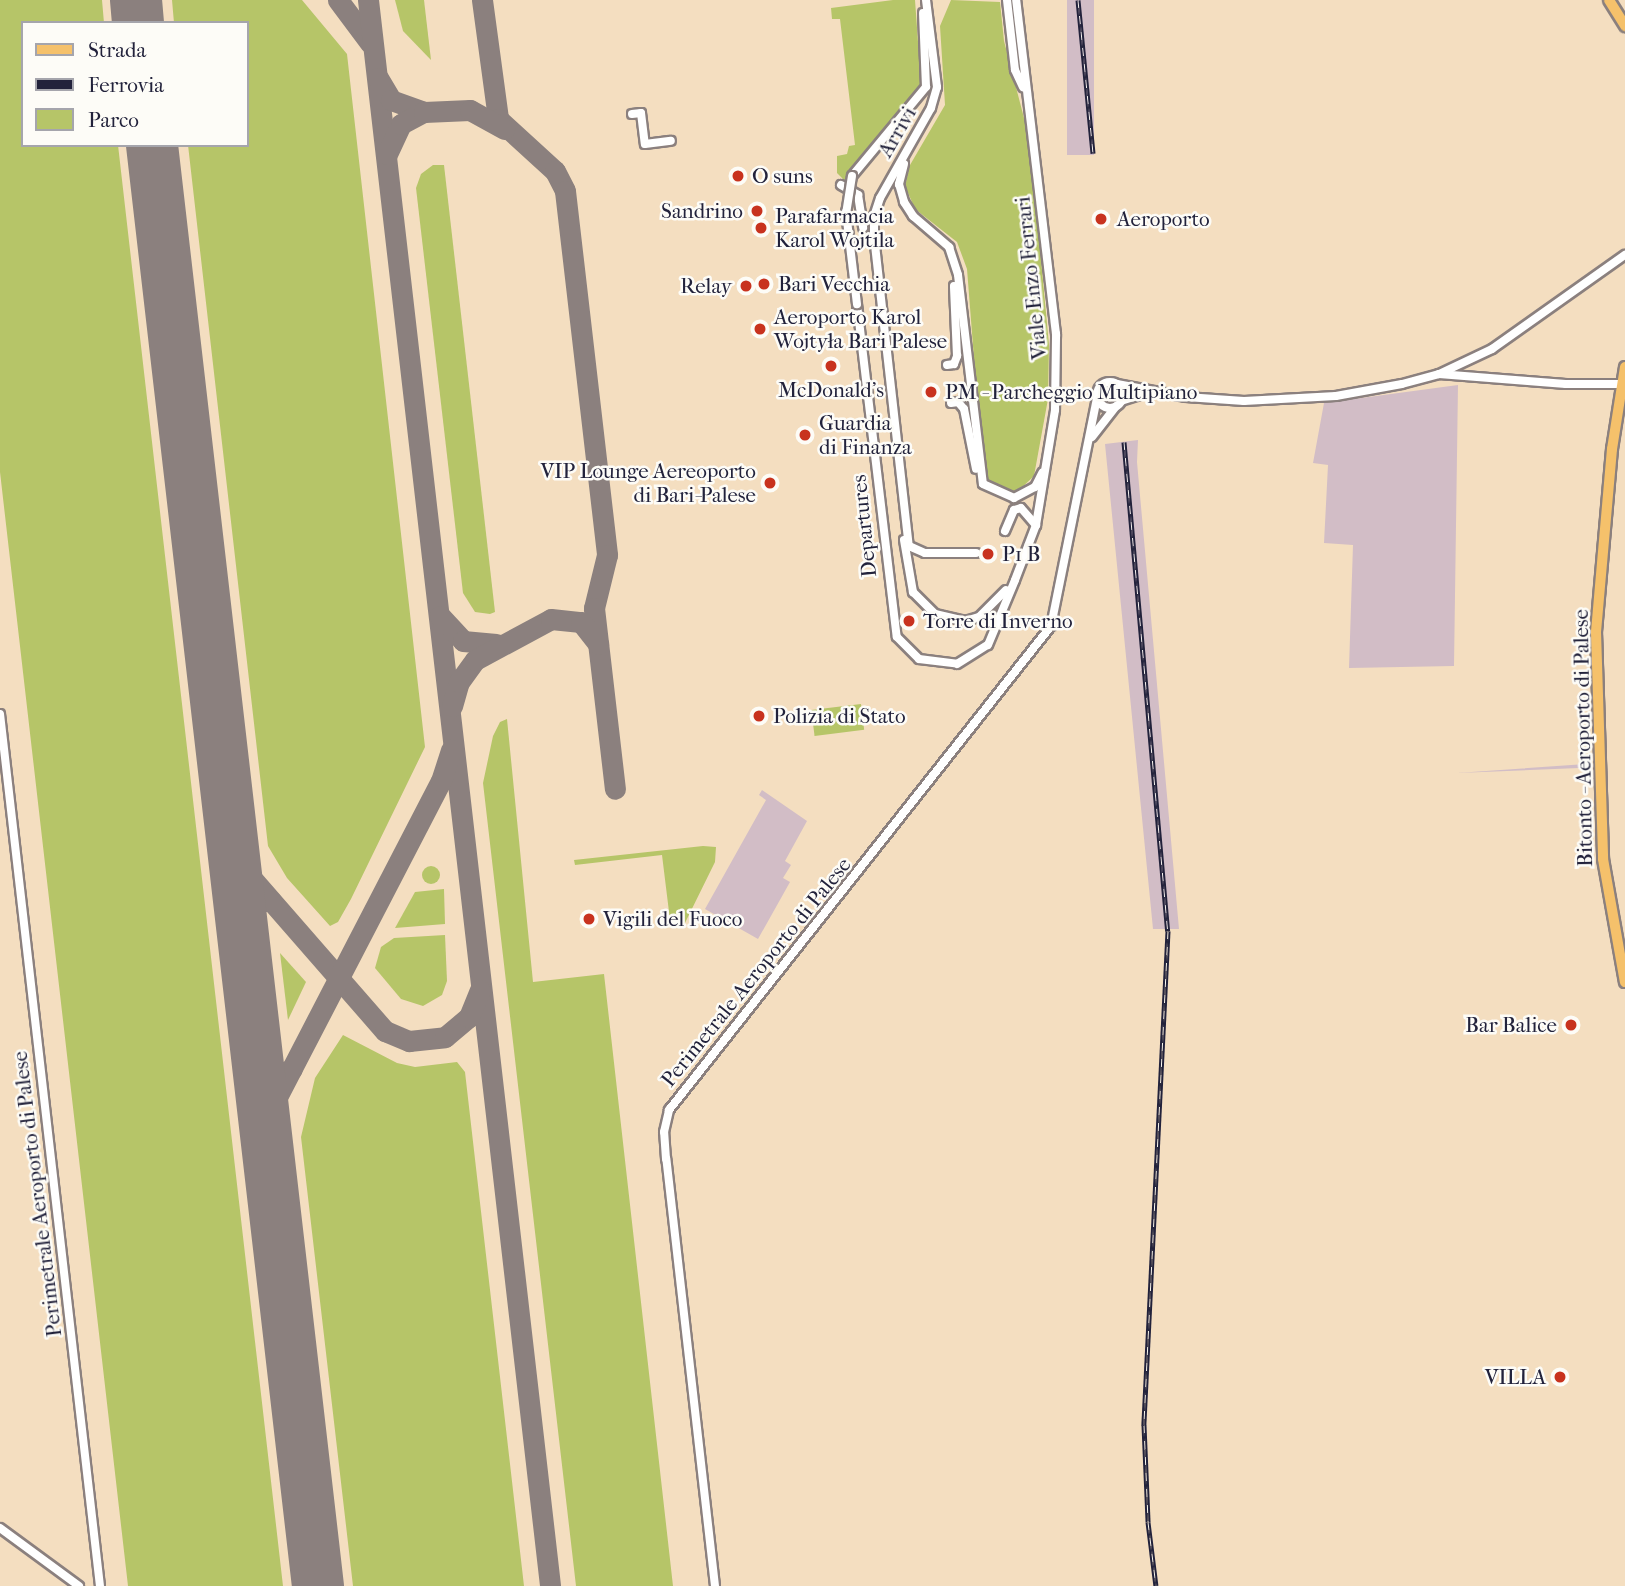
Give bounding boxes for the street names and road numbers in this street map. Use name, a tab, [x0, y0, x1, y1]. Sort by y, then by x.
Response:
street label: Arrivi	[873, 102, 921, 162]
street label: Viale Enzo Ferrari	[1010, 195, 1052, 361]
street label: Departures	[846, 474, 882, 578]
street label: Bitonto - Aeroporto di Palese	[1568, 609, 1598, 867]
street label: Perimetrale Aeroporto di Palese	[656, 852, 856, 1092]
street label: Perimetrale Aeroporto di Palese	[7, 1050, 67, 1338]

